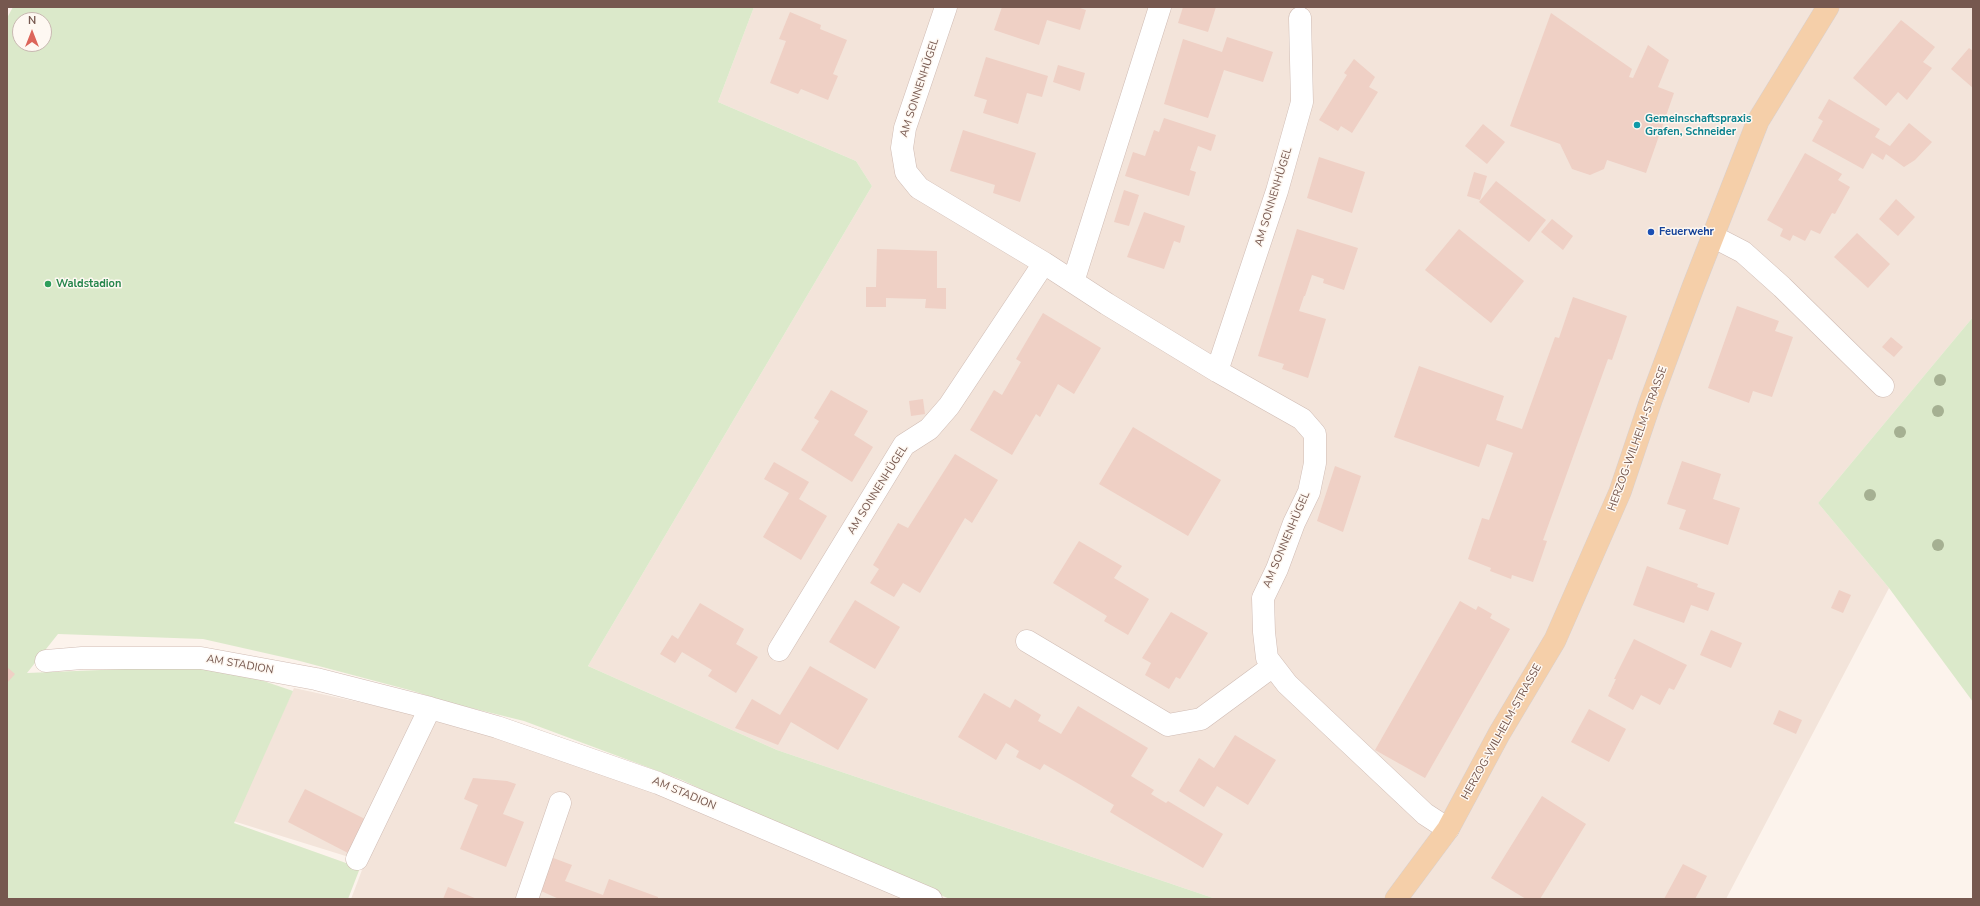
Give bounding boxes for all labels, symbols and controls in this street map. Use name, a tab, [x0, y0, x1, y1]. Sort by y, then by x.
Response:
north arrow	[12, 12, 52, 52]
text: N	[28, 13, 36, 28]
street label: AM SONNENHÜGEL	[898, 37, 942, 139]
place label: Gemeinschaftspraxis Grafen, Schneider	[1645, 112, 1751, 138]
marker: Gemeinschaftspraxis Grafen, Schneider	[1632, 120, 1642, 130]
street label: AM SONNENHÜGEL	[1253, 146, 1295, 248]
place label: Feuerwehr	[1659, 225, 1714, 239]
marker: Feuerwehr	[1646, 227, 1656, 237]
place label: Waldstadion	[56, 277, 121, 291]
marker: Waldstadion	[43, 279, 53, 289]
street label: HERZOG-WILHELM-STRASSE	[1606, 365, 1670, 513]
street label: AM SONNENHÜGEL	[845, 443, 911, 537]
street label: AM SONNENHÜGEL	[1261, 490, 1313, 590]
street label: AM STADION	[205, 653, 275, 677]
street label: HERZOG-WILHELM-STRASSE	[1459, 662, 1545, 802]
street label: AM STADION	[650, 775, 718, 813]

